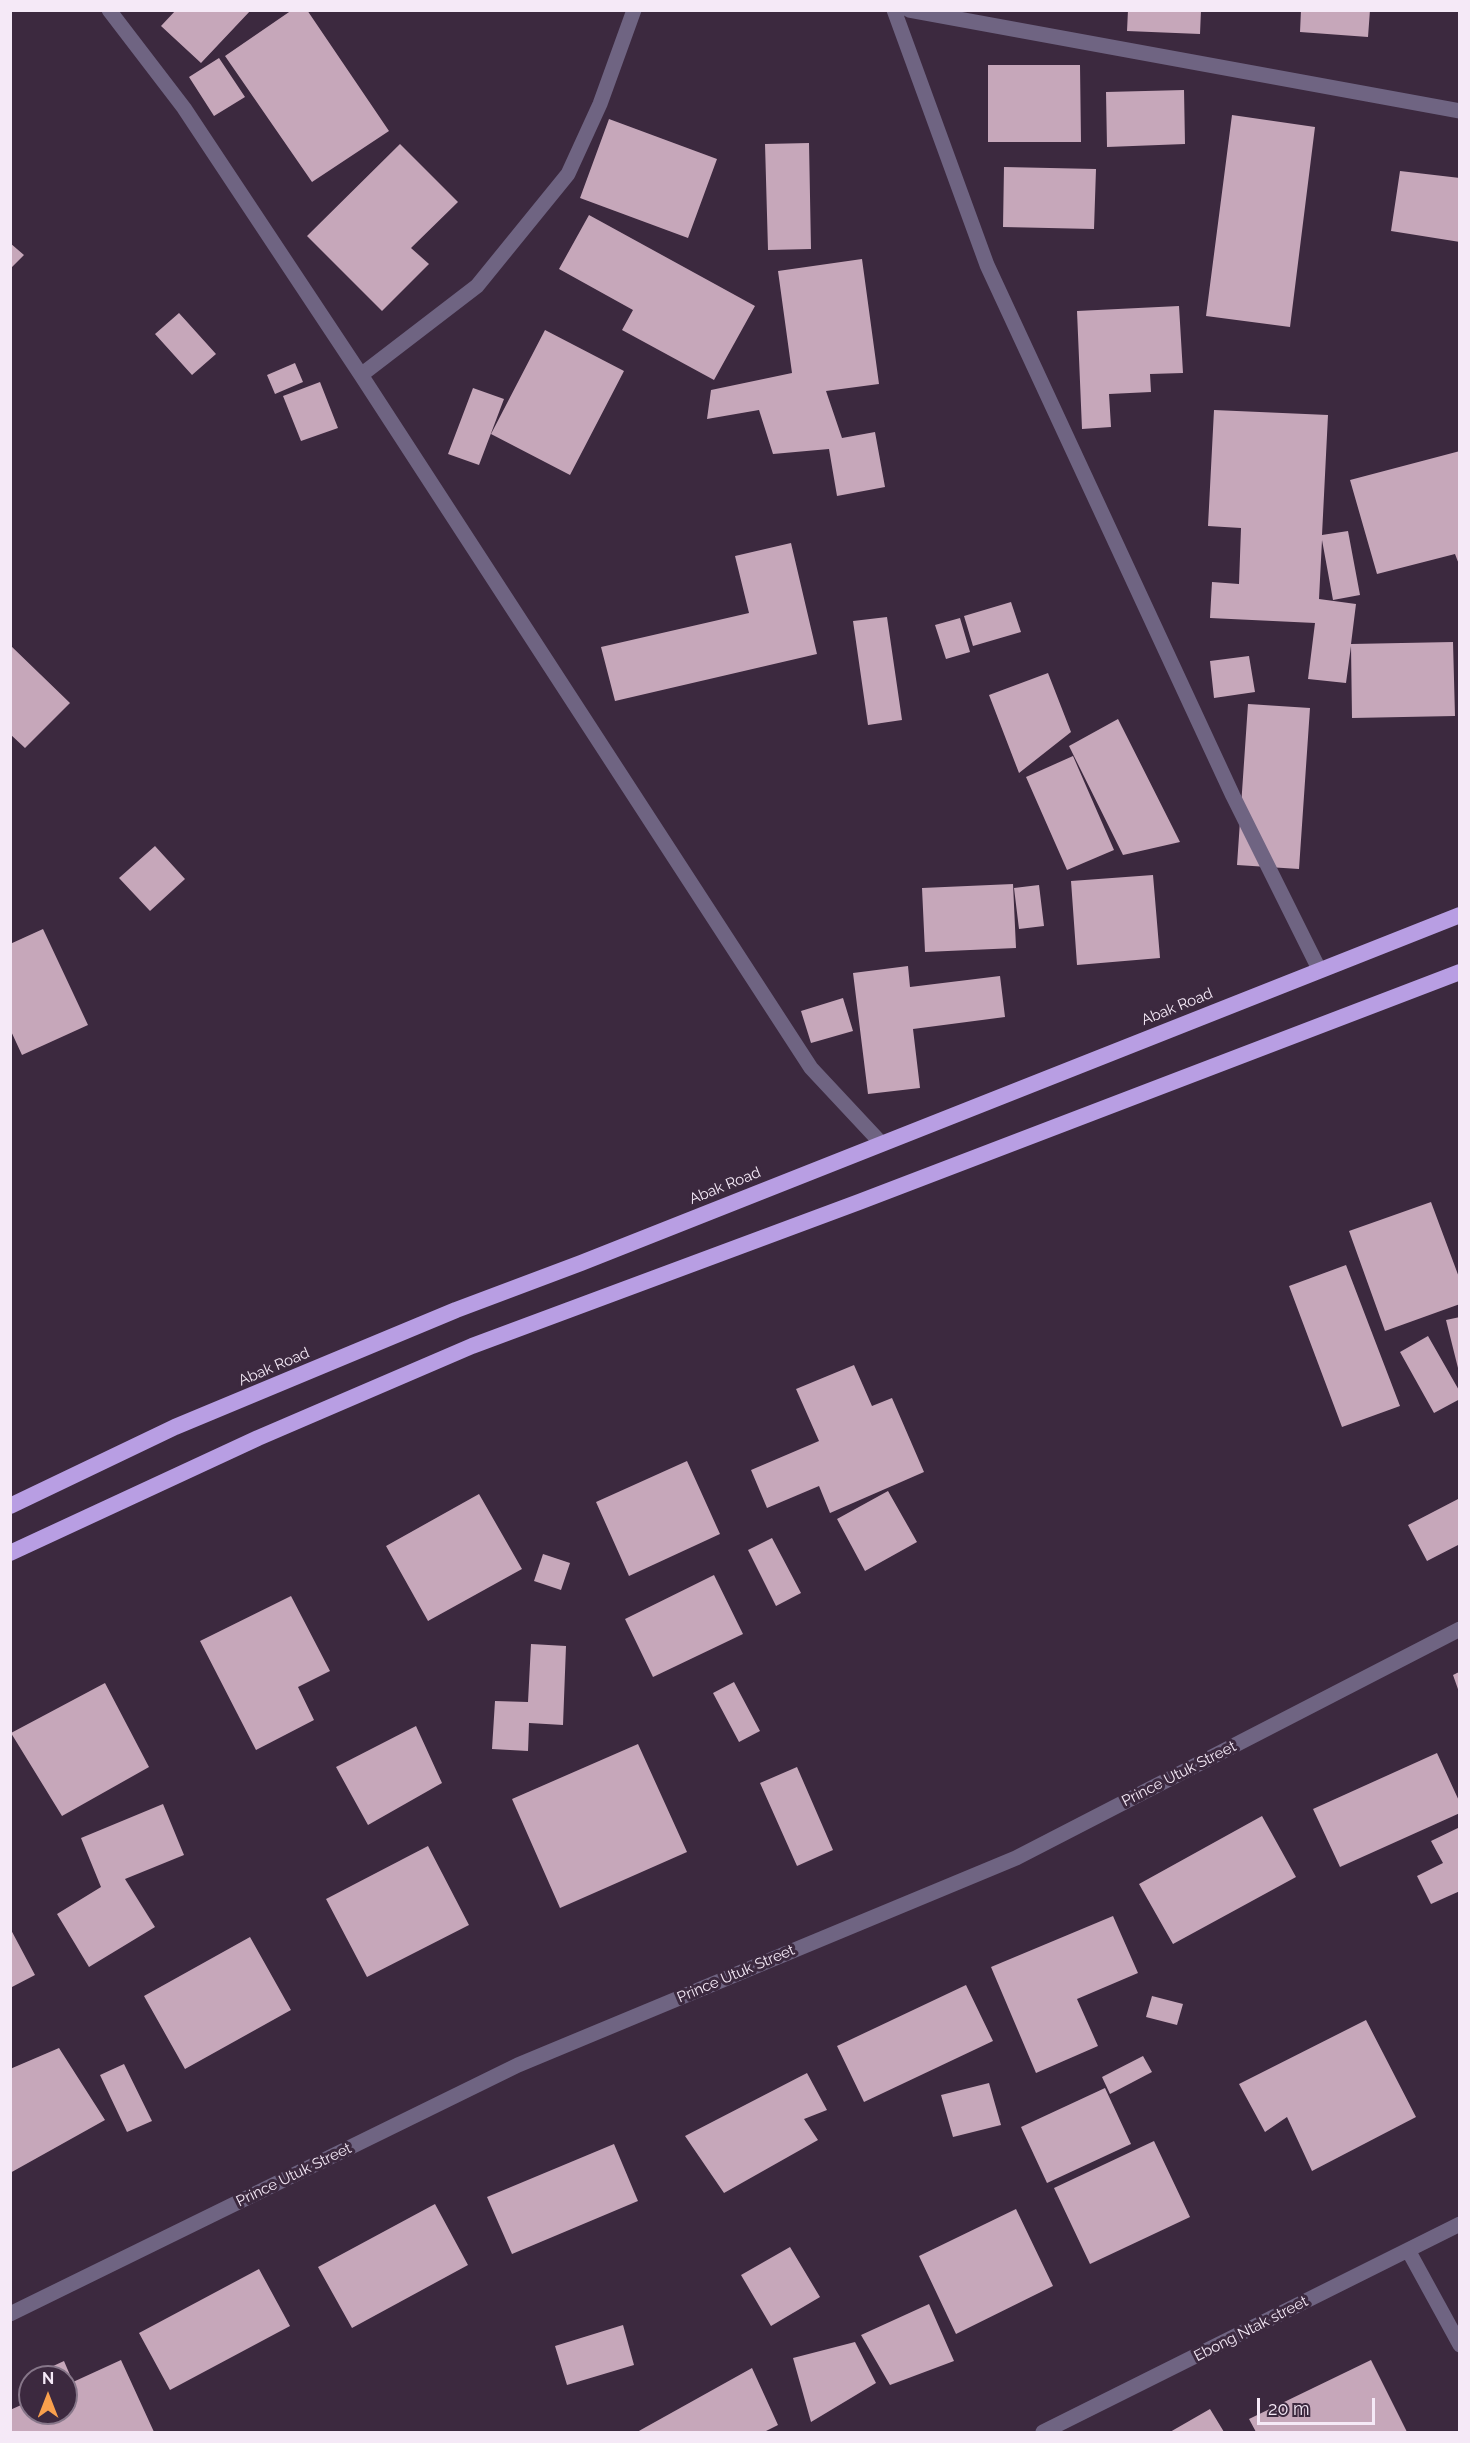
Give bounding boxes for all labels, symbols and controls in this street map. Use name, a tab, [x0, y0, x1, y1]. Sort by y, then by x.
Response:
street label: Abak Road	[1139, 985, 1215, 1029]
street label: Abak Road	[687, 1164, 763, 1208]
street label: Abak Road	[236, 1344, 312, 1390]
street label: Prince Utuk Street	[1119, 1737, 1239, 1811]
street label: Prince Utuk Street	[675, 1941, 797, 2007]
street label: Prince Utuk Street	[233, 2139, 355, 2211]
street label: Ebong Ntak street	[1191, 2292, 1311, 2366]
north arrow	[18, 2365, 78, 2425]
text: N	[42, 2369, 54, 2388]
scale bar	[1260, 2386, 1378, 2424]
text: 20 m	[1268, 2398, 1310, 2419]

